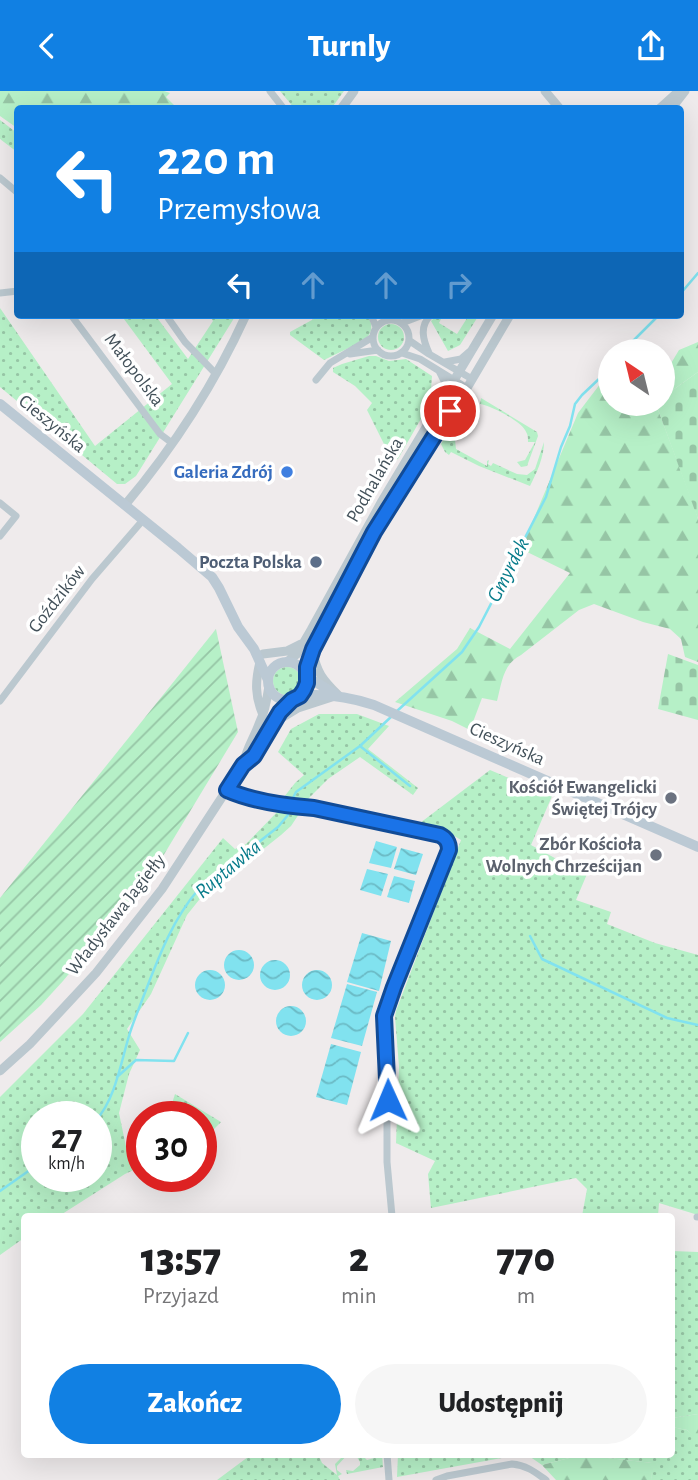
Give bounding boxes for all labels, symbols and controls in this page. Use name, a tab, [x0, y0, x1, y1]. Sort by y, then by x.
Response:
icon: back	[28, 27, 66, 65]
icon: share	[632, 27, 670, 65]
text: Turnly	[308, 30, 390, 62]
icon: left	[42, 133, 133, 224]
text: 220 m	[157, 135, 276, 184]
text: Przemysłowa	[157, 193, 321, 225]
icon: left	[221, 266, 259, 304]
icon: ahead	[294, 266, 332, 304]
icon: ahead	[367, 266, 405, 304]
icon: right	[440, 266, 478, 304]
street label: Małopolska	[101, 330, 167, 410]
north arrow	[598, 339, 676, 417]
map controls	[598, 339, 675, 416]
pin	[420, 381, 480, 441]
street label: Cieszyńska	[15, 391, 89, 457]
icon: arrive	[431, 392, 469, 430]
street label: Podhalańska	[343, 434, 407, 525]
place label: Galeria Zdrój	[174, 463, 273, 482]
marker: Galeria Zdrój	[279, 464, 295, 480]
water label: Gmyrdek	[483, 534, 533, 605]
place label: Poczta Polska	[199, 553, 302, 572]
marker: Poczta Polska	[308, 554, 324, 570]
street label: Goździków	[25, 561, 89, 636]
street label: Cieszyńska	[467, 719, 548, 769]
place label: Kościół Ewangelicki Świętej Trójcy	[508, 778, 657, 819]
marker: Kościół Ewangelicki Świętej Trójcy	[663, 790, 679, 806]
place label: Zbór Kościoła Wolnych Chrześcijan	[486, 835, 642, 876]
water label: Ruptawka	[191, 836, 265, 903]
marker: Zbór Kościoła Wolnych Chrześcijan	[648, 847, 664, 863]
street label: Władysława Jagiełły	[63, 851, 169, 979]
position arrow	[351, 1063, 425, 1137]
speed limit sign: 30	[126, 1101, 217, 1192]
text: 27	[51, 1120, 82, 1155]
text: km/h	[48, 1155, 85, 1173]
text: 13:57	[141, 1237, 221, 1279]
text: 2	[349, 1237, 369, 1279]
text: 770	[496, 1237, 555, 1279]
text: Przyjazd	[143, 1285, 219, 1308]
text: min	[341, 1285, 377, 1308]
text: m	[517, 1285, 535, 1308]
button: Zakończ	[49, 1364, 341, 1444]
button: Udostępnij	[355, 1364, 647, 1444]

